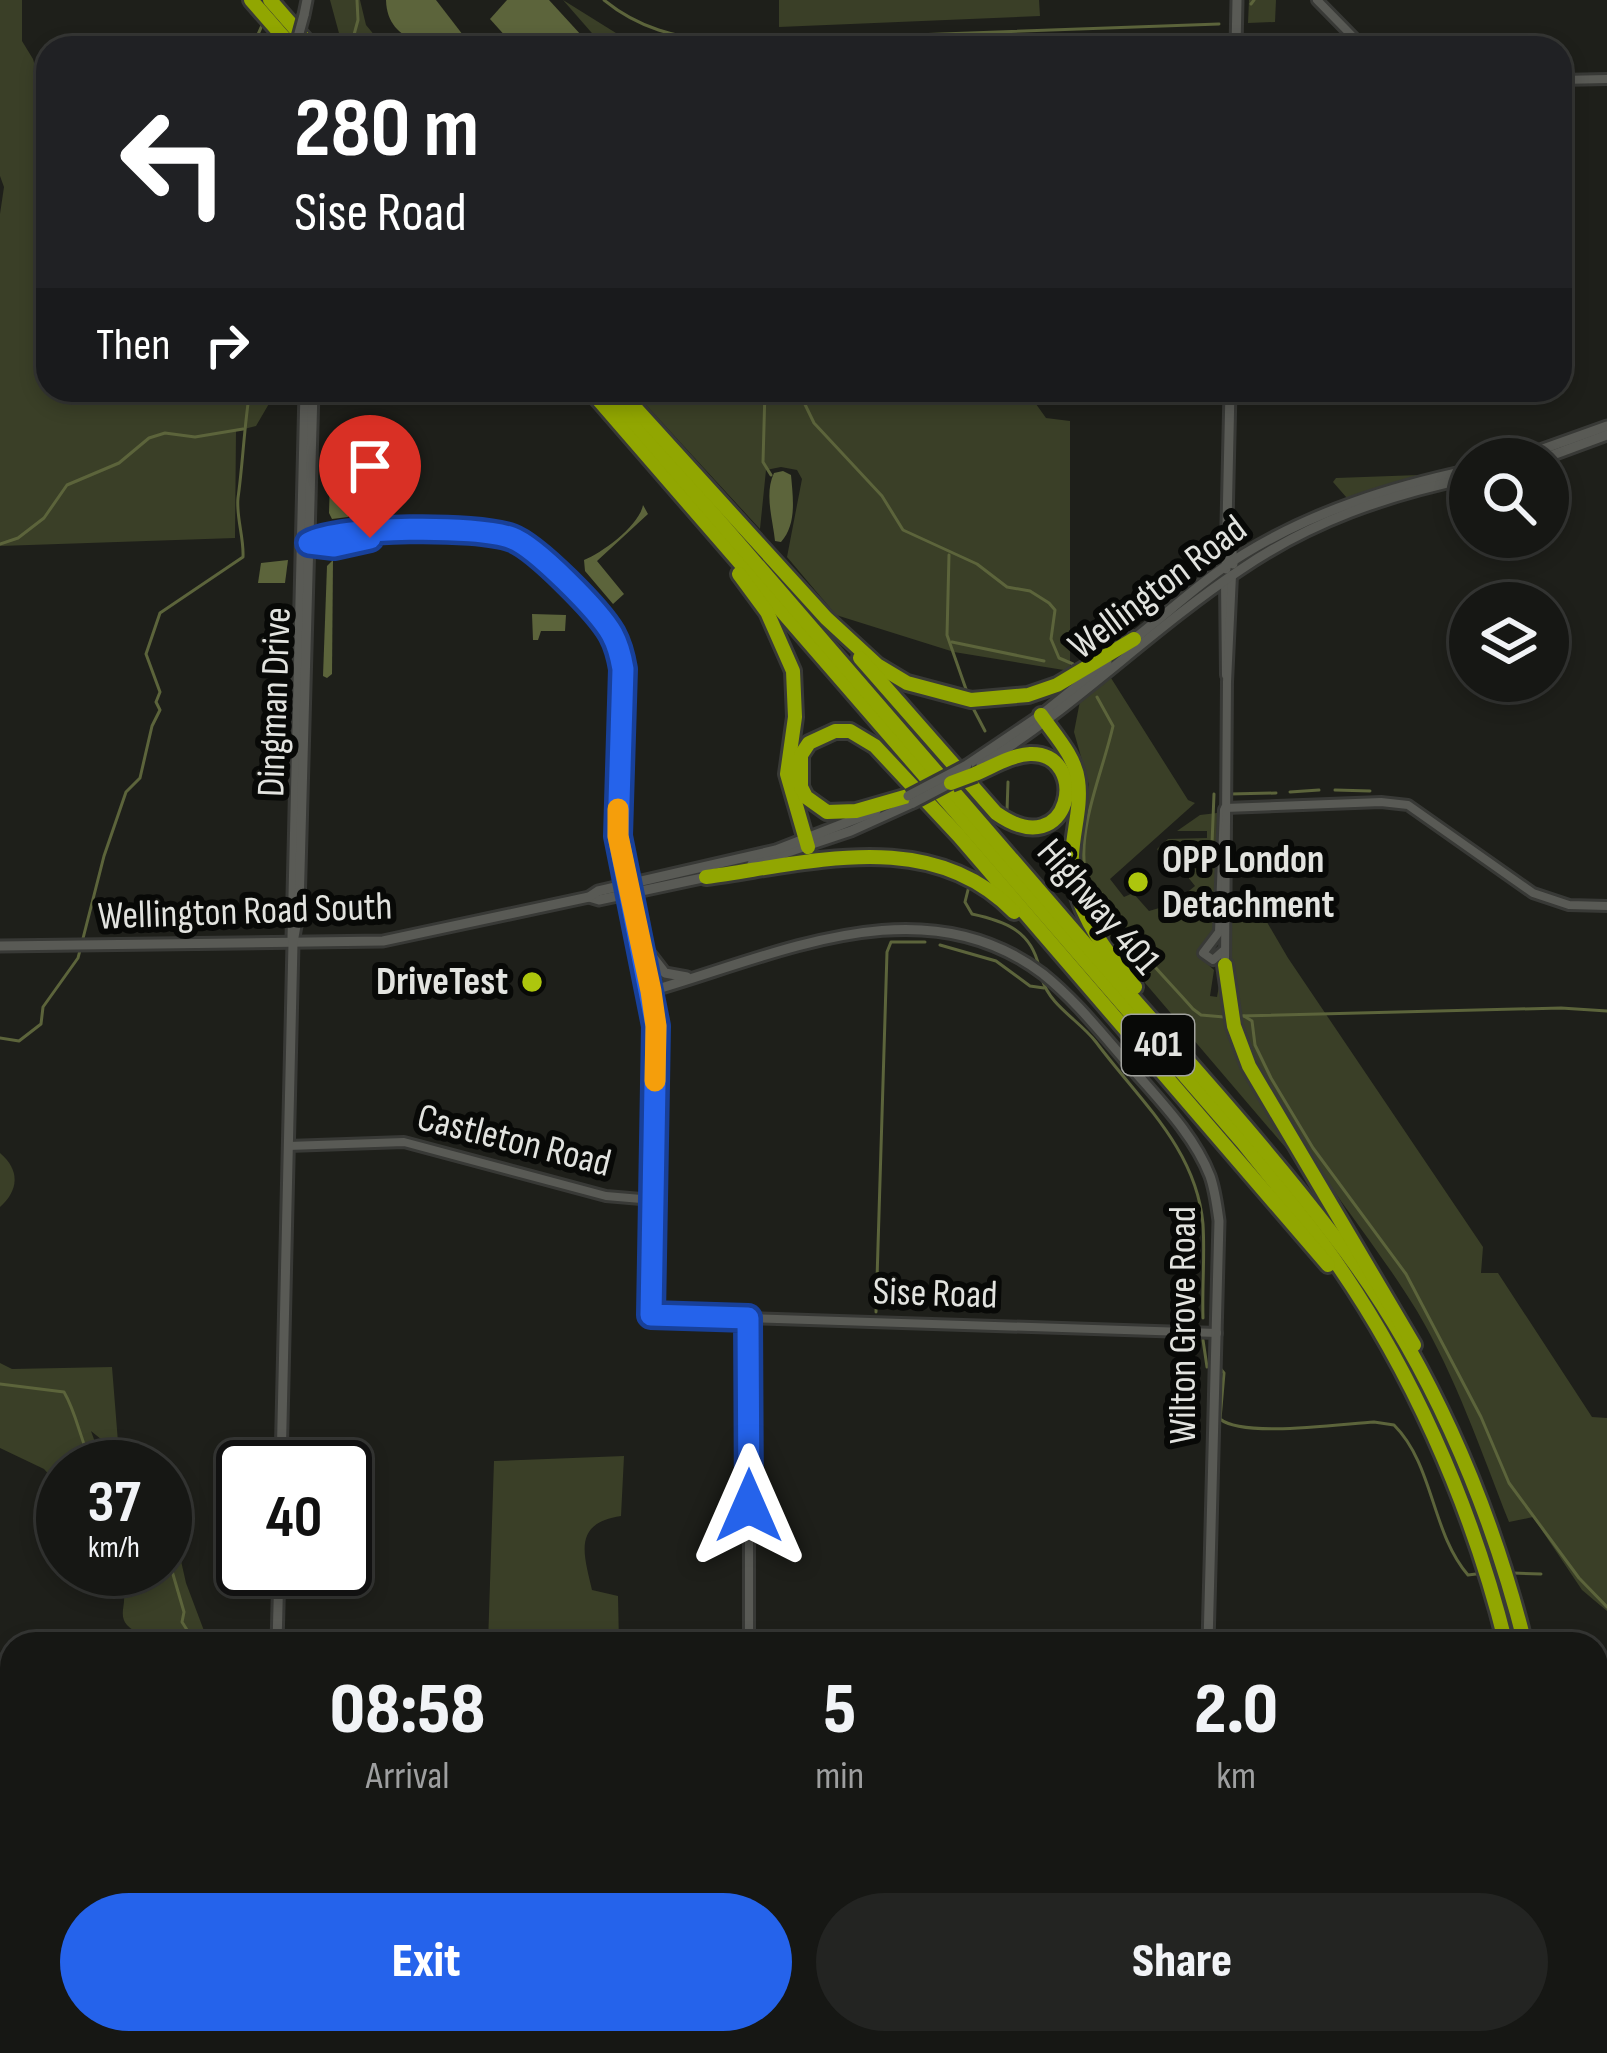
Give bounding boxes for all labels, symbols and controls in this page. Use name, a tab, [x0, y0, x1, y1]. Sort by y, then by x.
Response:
text: 280 m	[294, 79, 479, 180]
icon: left	[96, 84, 252, 240]
text: Sise Road	[294, 181, 467, 246]
icon: right	[194, 312, 260, 378]
text: Then	[96, 318, 170, 373]
pin	[319, 415, 421, 538]
icon: arrive	[337, 433, 403, 499]
map controls	[1449, 438, 1569, 702]
button: search	[1449, 438, 1569, 558]
street label: Wellington Road	[1060, 506, 1256, 670]
button: layers	[1449, 582, 1569, 702]
street label: Dingman Drive	[248, 606, 302, 798]
street label: Highway 401	[1026, 830, 1170, 985]
place label: OPP London Detachment	[1162, 837, 1334, 929]
marker: OPP London Detachment	[1125, 869, 1151, 895]
street label: Wellington Road South	[97, 883, 393, 941]
place label: DriveTest	[376, 959, 508, 1006]
marker: DriveTest	[519, 969, 545, 995]
road number: 401	[1122, 1015, 1194, 1075]
street label: Castleton Road	[412, 1094, 616, 1188]
street label: Wilton Grove Road	[1160, 1206, 1207, 1444]
street label: Sise Road	[872, 1268, 998, 1320]
speed limit sign: 40	[216, 1440, 372, 1596]
position arrow	[686, 1443, 812, 1569]
text: 37	[87, 1467, 141, 1539]
text: km/h	[88, 1530, 140, 1566]
text: 08:58	[330, 1667, 485, 1754]
text: 5	[823, 1667, 856, 1754]
text: 2.0	[1194, 1667, 1278, 1754]
text: Arrival	[366, 1753, 450, 1800]
text: min	[815, 1753, 864, 1800]
text: km	[1216, 1753, 1256, 1800]
button: Exit	[60, 1893, 792, 2031]
button: Share	[816, 1893, 1548, 2031]

